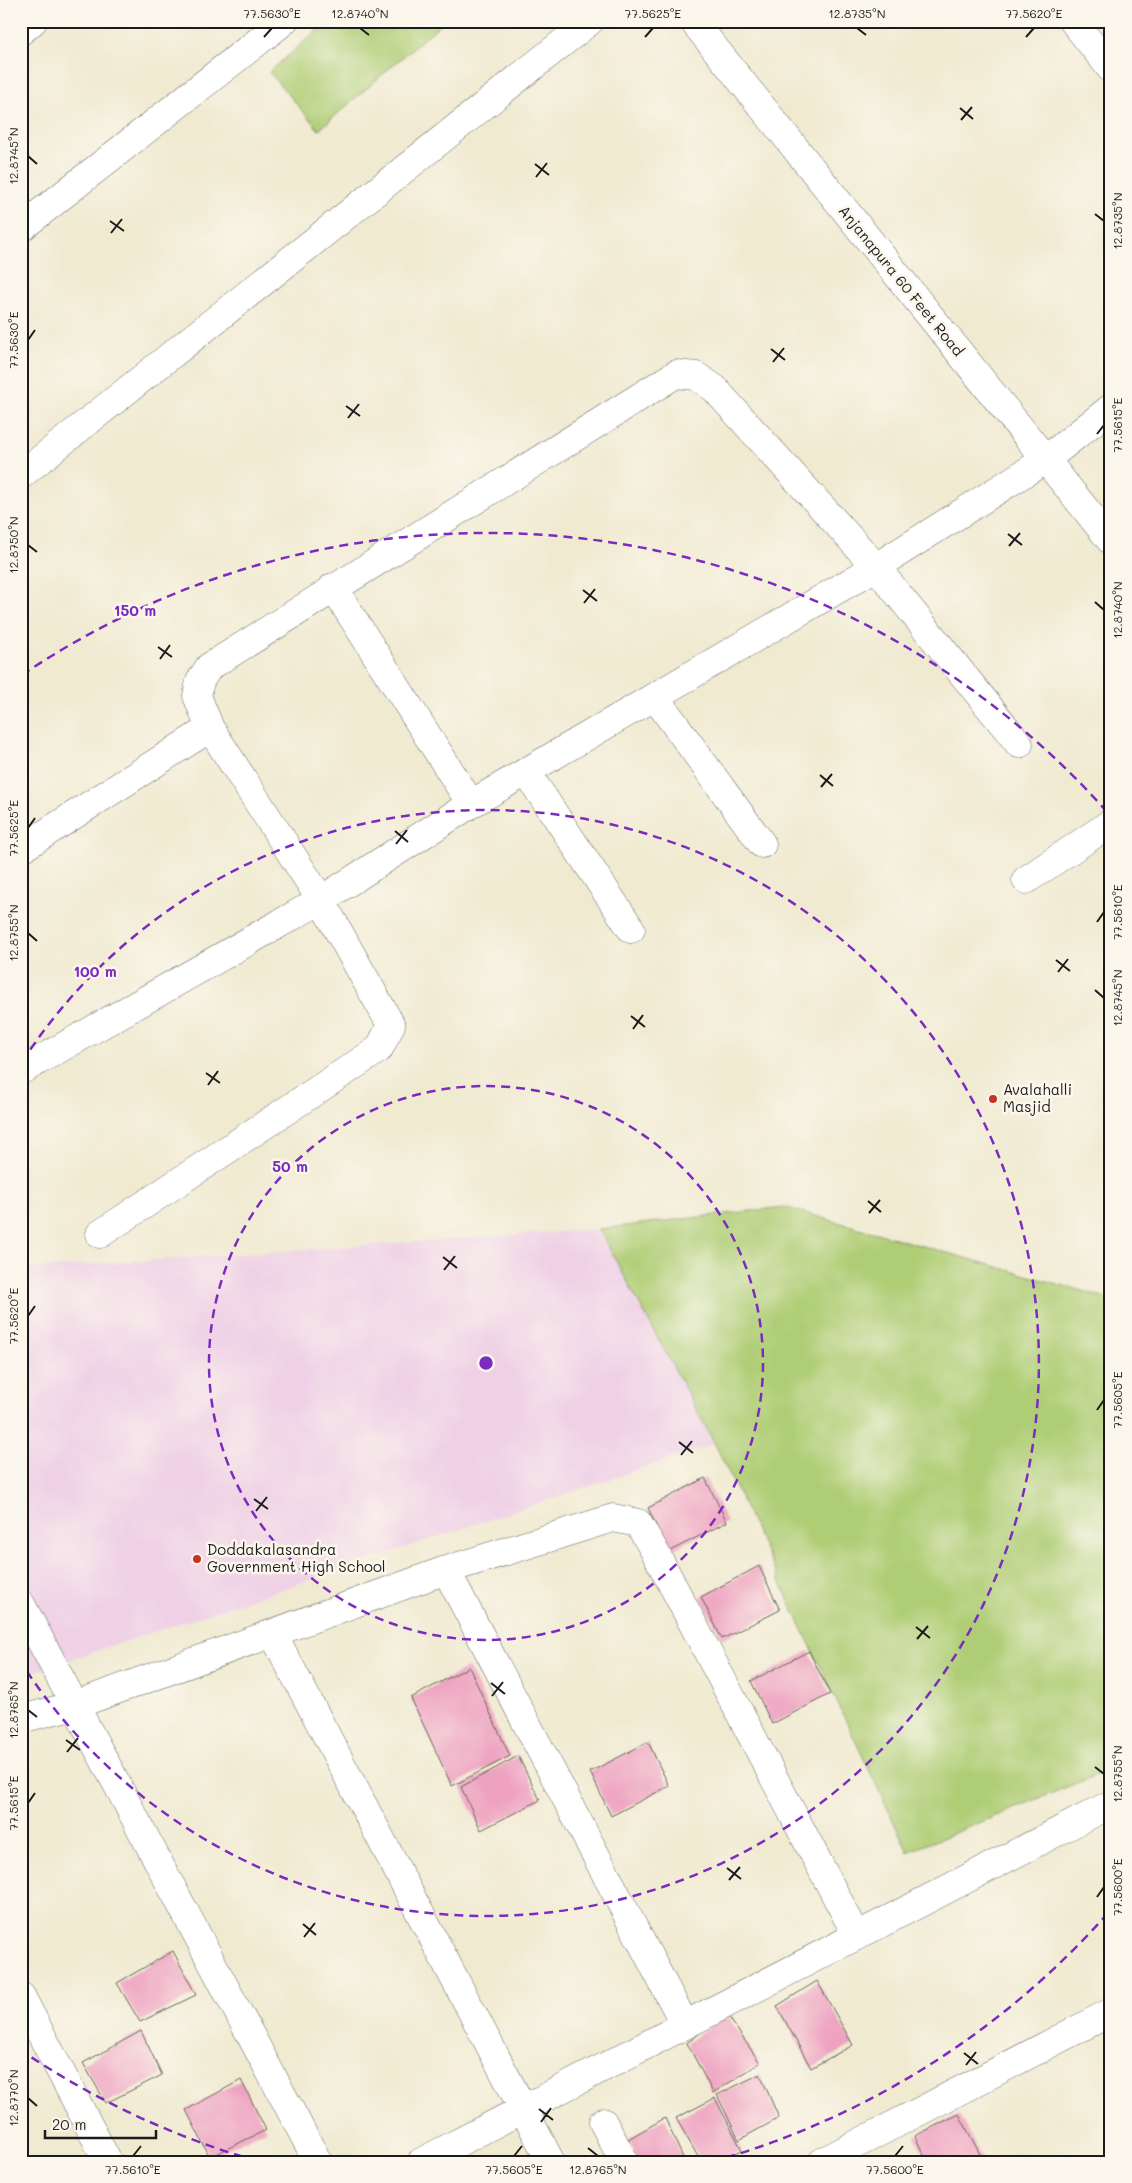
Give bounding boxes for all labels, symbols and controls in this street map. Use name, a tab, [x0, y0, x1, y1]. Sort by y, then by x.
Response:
text: 77.5630°E	[243, 5, 301, 21]
text: 12.8740°N	[331, 5, 389, 21]
text: 77.5625°E	[625, 5, 681, 21]
text: 12.8735°N	[828, 5, 886, 21]
text: 77.5620°E	[1006, 5, 1062, 21]
text: 12.8745°N	[5, 127, 21, 185]
text: 12.8735°N	[1109, 192, 1125, 250]
street label: Anjanapura 60 Feet Road	[835, 201, 969, 360]
text: 77.5630°E	[5, 311, 21, 369]
text: 77.5615°E	[1109, 397, 1125, 453]
text: 12.8750°N	[5, 516, 21, 574]
text: 12.8740°N	[1109, 581, 1125, 639]
text: 150 m	[114, 600, 156, 620]
text: 77.5625°E	[5, 800, 21, 856]
text: 77.5610°E	[1109, 884, 1125, 940]
text: 12.8755°N	[5, 904, 21, 962]
text: 100 m	[73, 961, 117, 981]
text: 12.8745°N	[1109, 969, 1125, 1027]
place label: Avalahalli Masjid	[1003, 1079, 1072, 1116]
marker: Avalahalli Masjid	[987, 1093, 999, 1105]
text: 50 m	[272, 1156, 308, 1176]
text: 77.5620°E	[5, 1288, 21, 1344]
centre of rings	[477, 1354, 495, 1372]
text: 77.5605°E	[1109, 1371, 1125, 1429]
place label: Doddakalasandra Government High School	[207, 1539, 386, 1576]
marker: Doddakalasandra Government High School	[191, 1553, 203, 1565]
text: 12.8765°N	[5, 1681, 21, 1739]
text: 12.8755°N	[1109, 1745, 1125, 1803]
text: 77.5615°E	[5, 1775, 21, 1831]
text: 77.5600°E	[1109, 1858, 1125, 1916]
text: 12.8770°N	[5, 2069, 21, 2127]
scale bar	[45, 2108, 156, 2140]
text: 20 m	[52, 2114, 86, 2134]
text: 77.5610°E	[105, 2161, 161, 2177]
text: 77.5605°E	[485, 2161, 543, 2177]
text: 12.8765°N	[569, 2161, 627, 2177]
text: 77.5600°E	[866, 2161, 924, 2177]

